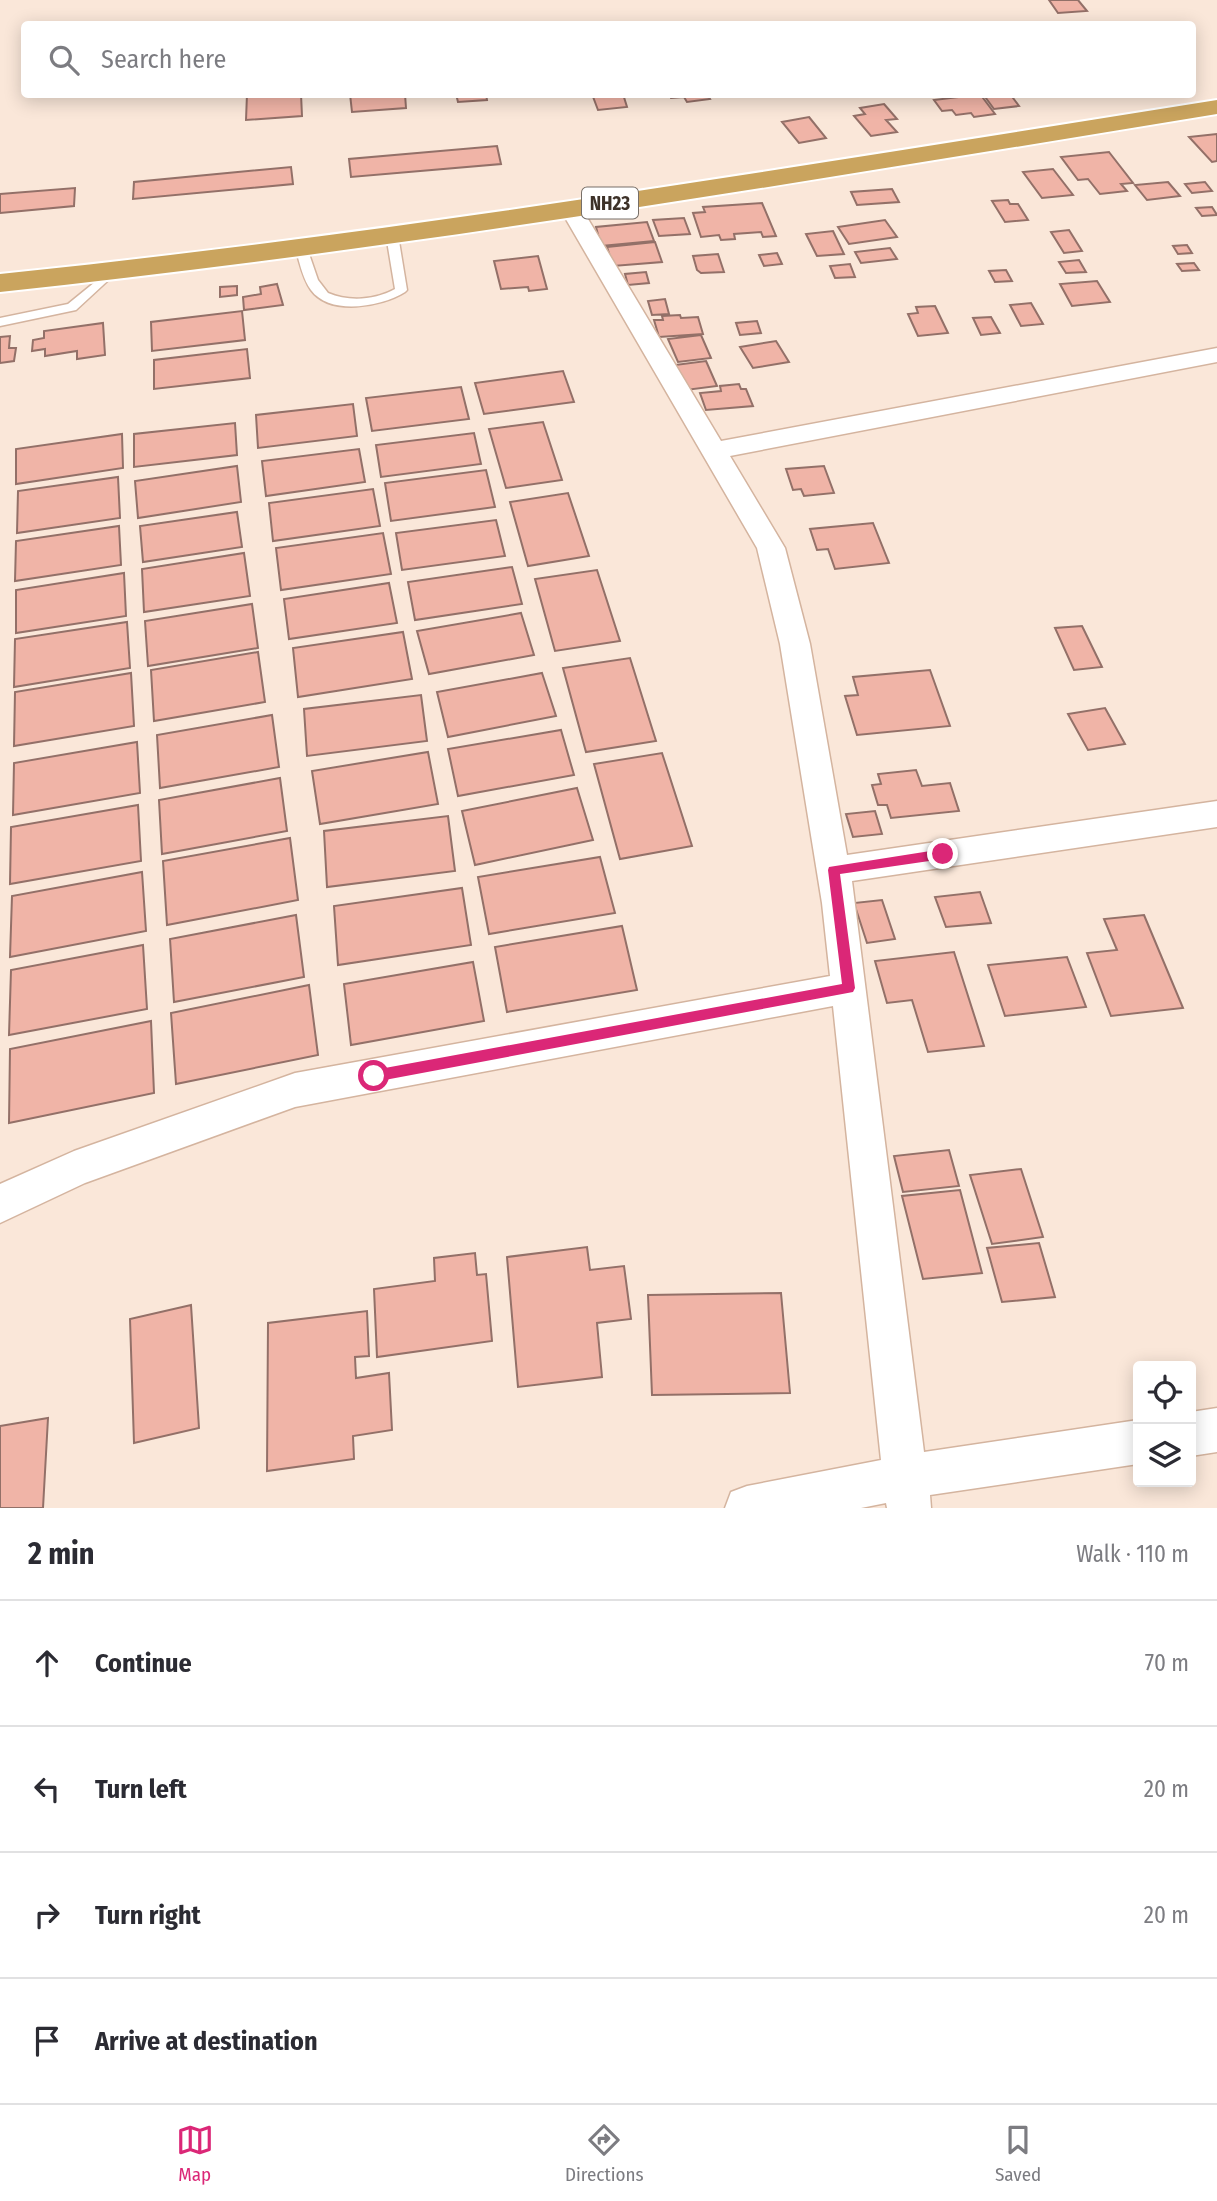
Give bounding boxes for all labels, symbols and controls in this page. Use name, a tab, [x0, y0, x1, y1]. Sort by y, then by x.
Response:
search box	[21, 21, 1196, 98]
icon: search	[45, 41, 83, 79]
text: Search here	[101, 44, 226, 75]
road number: NH23	[582, 188, 638, 218]
route end	[927, 838, 958, 869]
route start	[358, 1060, 389, 1091]
map controls	[1133, 1361, 1196, 1487]
button: locate	[1133, 1361, 1196, 1424]
button: layers	[1133, 1424, 1196, 1487]
text: 2 min	[28, 1536, 95, 1572]
text: Walk · 110 m	[1076, 1540, 1189, 1568]
icon: ahead	[28, 1644, 66, 1682]
text: Continue	[95, 1648, 192, 1679]
text: 70 m	[1145, 1649, 1189, 1677]
icon: left	[28, 1770, 66, 1808]
text: Turn left	[95, 1774, 187, 1805]
text: 20 m	[1144, 1775, 1189, 1803]
icon: right	[28, 1896, 66, 1934]
text: Turn right	[95, 1900, 201, 1931]
text: 20 m	[1144, 1901, 1189, 1929]
icon: arrive	[28, 2022, 66, 2060]
text: Arrive at destination	[95, 2026, 318, 2057]
tab: Map	[176, 2121, 214, 2186]
tab: Directions	[565, 2121, 644, 2186]
tab: Saved	[995, 2121, 1041, 2186]

